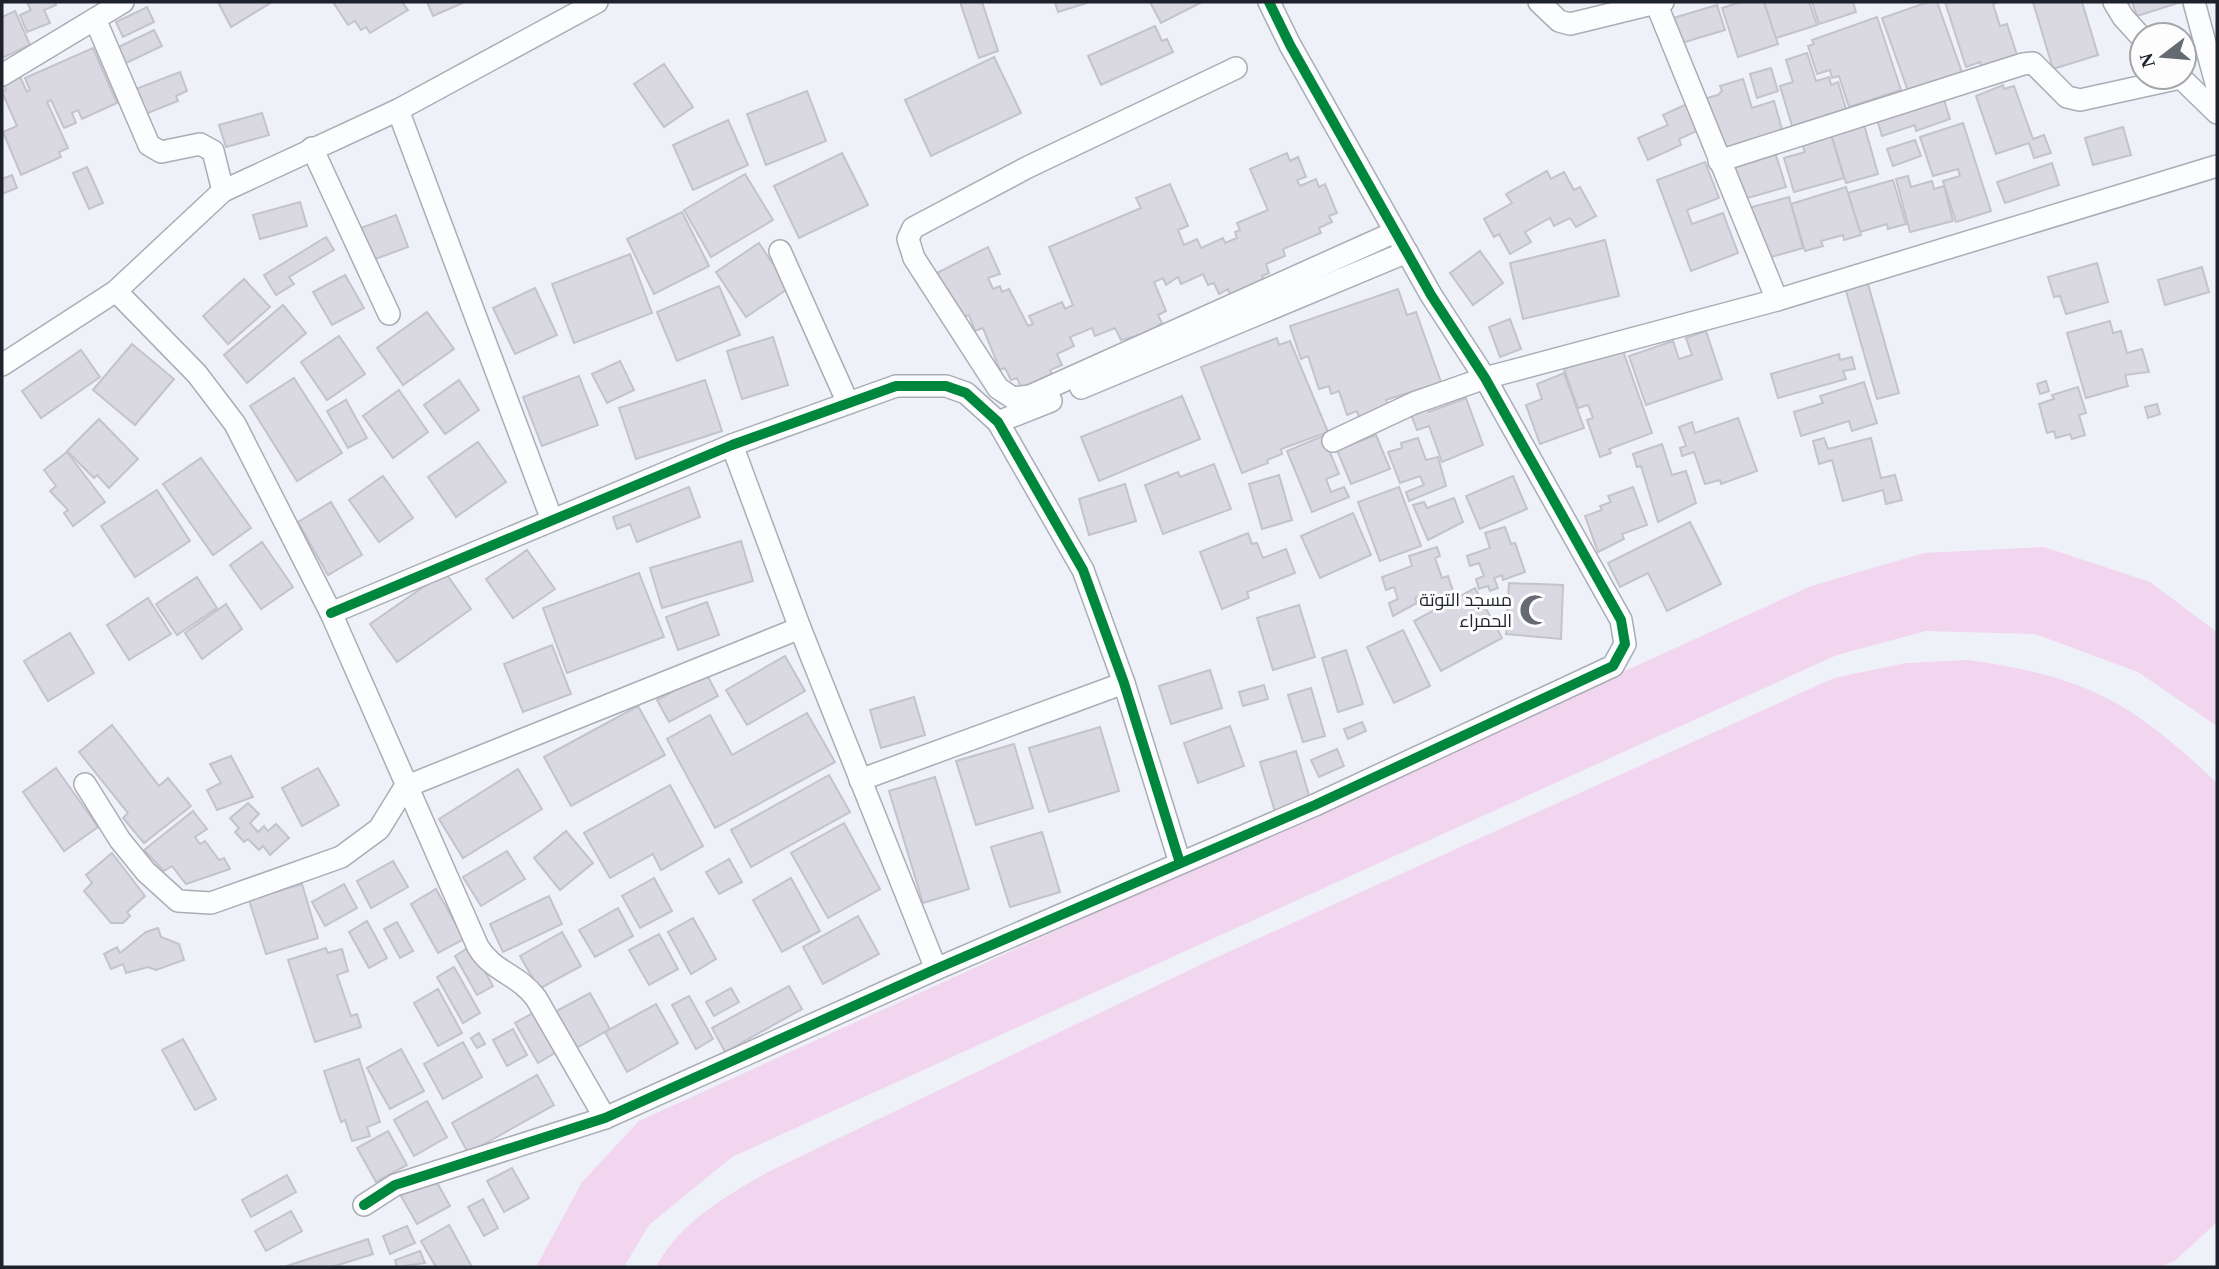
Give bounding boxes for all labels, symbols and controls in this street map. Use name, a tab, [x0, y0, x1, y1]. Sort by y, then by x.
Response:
north arrow	[2128, 21, 2198, 91]
text: N	[2135, 51, 2159, 70]
place label: مسجد التوتة الحمراء	[1419, 590, 1512, 632]
mosque icon: مسجد التوتة الحمراء	[1518, 593, 1552, 627]

